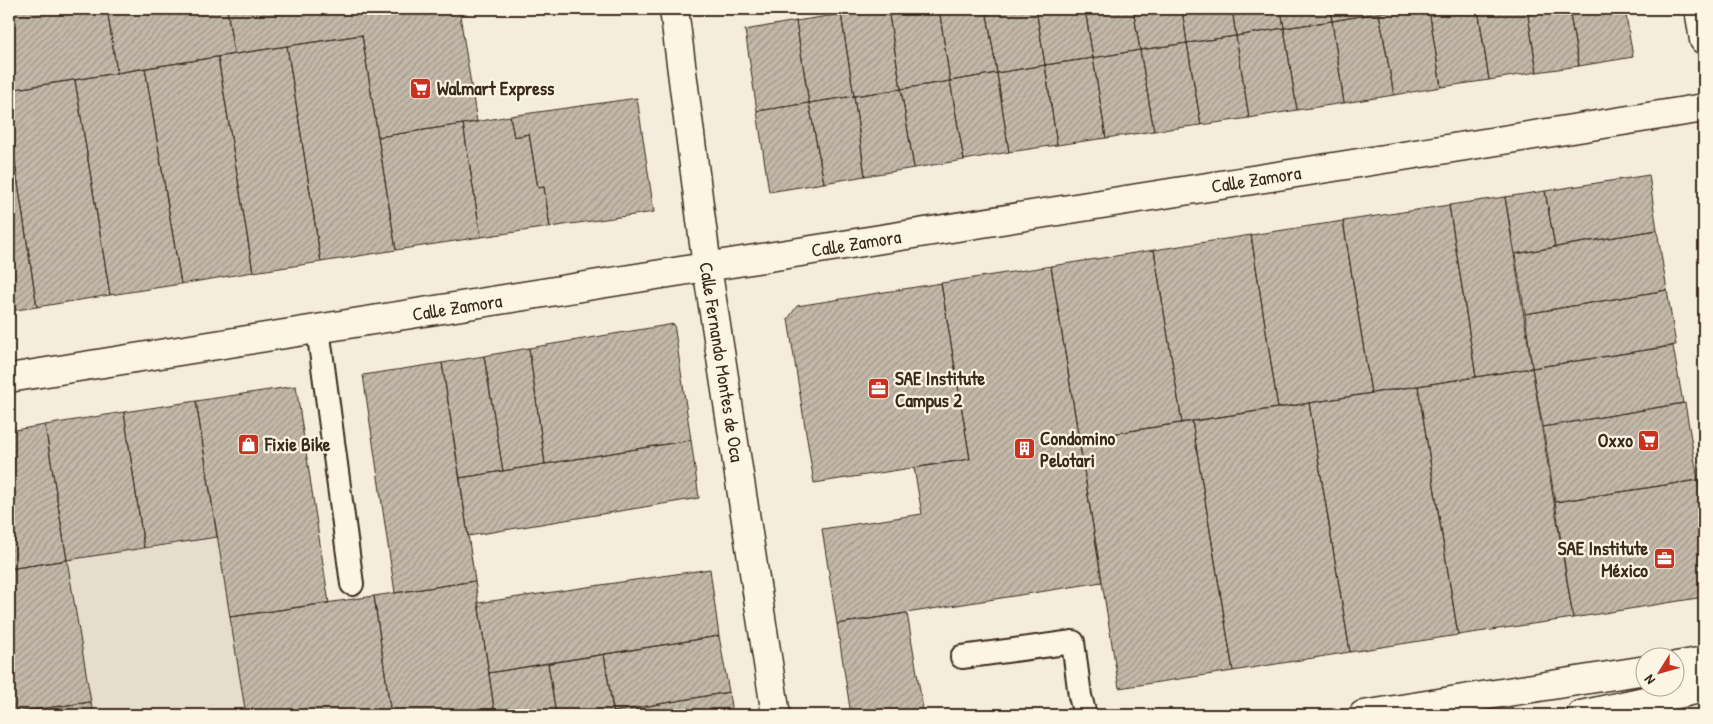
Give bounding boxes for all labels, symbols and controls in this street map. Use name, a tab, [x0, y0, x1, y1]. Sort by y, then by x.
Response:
place label: Walmart Express	[437, 75, 555, 102]
supermarket icon: Walmart Express	[409, 76, 433, 100]
street label: Calle Zamora	[1209, 159, 1303, 199]
street label: Calle Zamora	[809, 223, 903, 263]
street label: Calle Fernando Montes de Oca	[693, 260, 751, 464]
street label: Calle Zamora	[410, 287, 504, 327]
place label: SAE Institute Campus 2	[895, 365, 986, 414]
office icon: SAE Institute Campus 2	[867, 377, 891, 401]
place label: Condomino Pelotari	[1040, 425, 1115, 473]
place label: Oxxo	[1598, 427, 1633, 453]
supermarket icon: Oxxo	[1637, 428, 1661, 452]
place label: Fixie Bike	[264, 431, 331, 457]
shop icon: Fixie Bike	[237, 432, 261, 456]
building icon: Condomino Pelotari	[1012, 437, 1036, 461]
place label: SAE Institute México	[1558, 535, 1648, 583]
office icon: SAE Institute México	[1652, 547, 1676, 571]
north arrow	[1636, 646, 1686, 696]
text: N	[1639, 671, 1659, 689]

